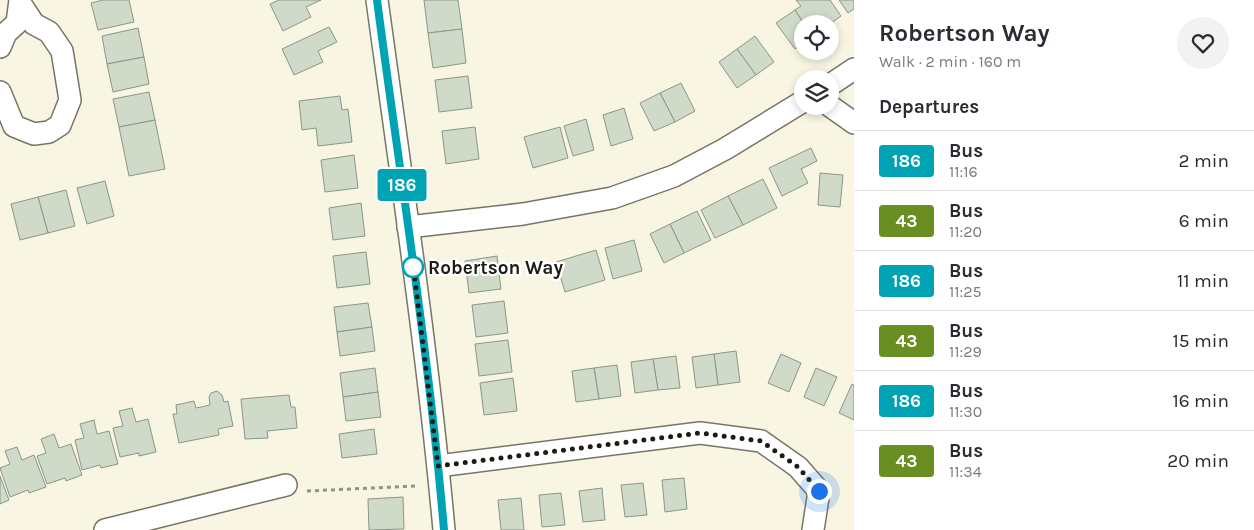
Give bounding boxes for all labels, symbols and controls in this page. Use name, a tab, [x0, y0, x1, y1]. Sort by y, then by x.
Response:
map controls	[794, 15, 839, 115]
button: locate	[794, 15, 839, 60]
button: heart	[1177, 17, 1229, 69]
text: Robertson Way	[879, 19, 1050, 47]
text: Walk · 2 min · 160 m	[879, 52, 1021, 71]
button: layers	[794, 70, 839, 115]
text: Departures	[879, 96, 979, 118]
text: Bus	[949, 140, 983, 162]
text: 186	[892, 150, 921, 172]
text: 2 min	[1179, 150, 1229, 172]
text: 11:16	[949, 162, 978, 181]
line badge: 186	[373, 169, 431, 201]
text: 186	[388, 174, 416, 196]
text: Bus	[949, 200, 983, 222]
text: 43	[896, 210, 917, 232]
text: 6 min	[1179, 210, 1229, 232]
text: 11:20	[949, 222, 982, 241]
marker: Robertson Way	[402, 256, 424, 278]
place label: Robertson Way	[428, 257, 563, 279]
text: Bus	[949, 260, 983, 282]
text: 186	[892, 270, 921, 292]
text: 11 min	[1177, 270, 1229, 292]
text: 11:25	[949, 282, 982, 301]
text: Bus	[949, 320, 983, 342]
text: 43	[896, 330, 917, 352]
text: 15 min	[1173, 330, 1229, 352]
text: 11:29	[949, 342, 982, 361]
text: Bus	[949, 380, 983, 402]
text: 186	[892, 390, 921, 412]
text: 16 min	[1172, 390, 1229, 412]
text: 11:30	[949, 402, 982, 421]
text: Bus	[949, 440, 983, 462]
text: 43	[896, 450, 917, 472]
text: 20 min	[1167, 450, 1229, 472]
text: 11:34	[949, 462, 982, 481]
your location	[807, 479, 832, 504]

